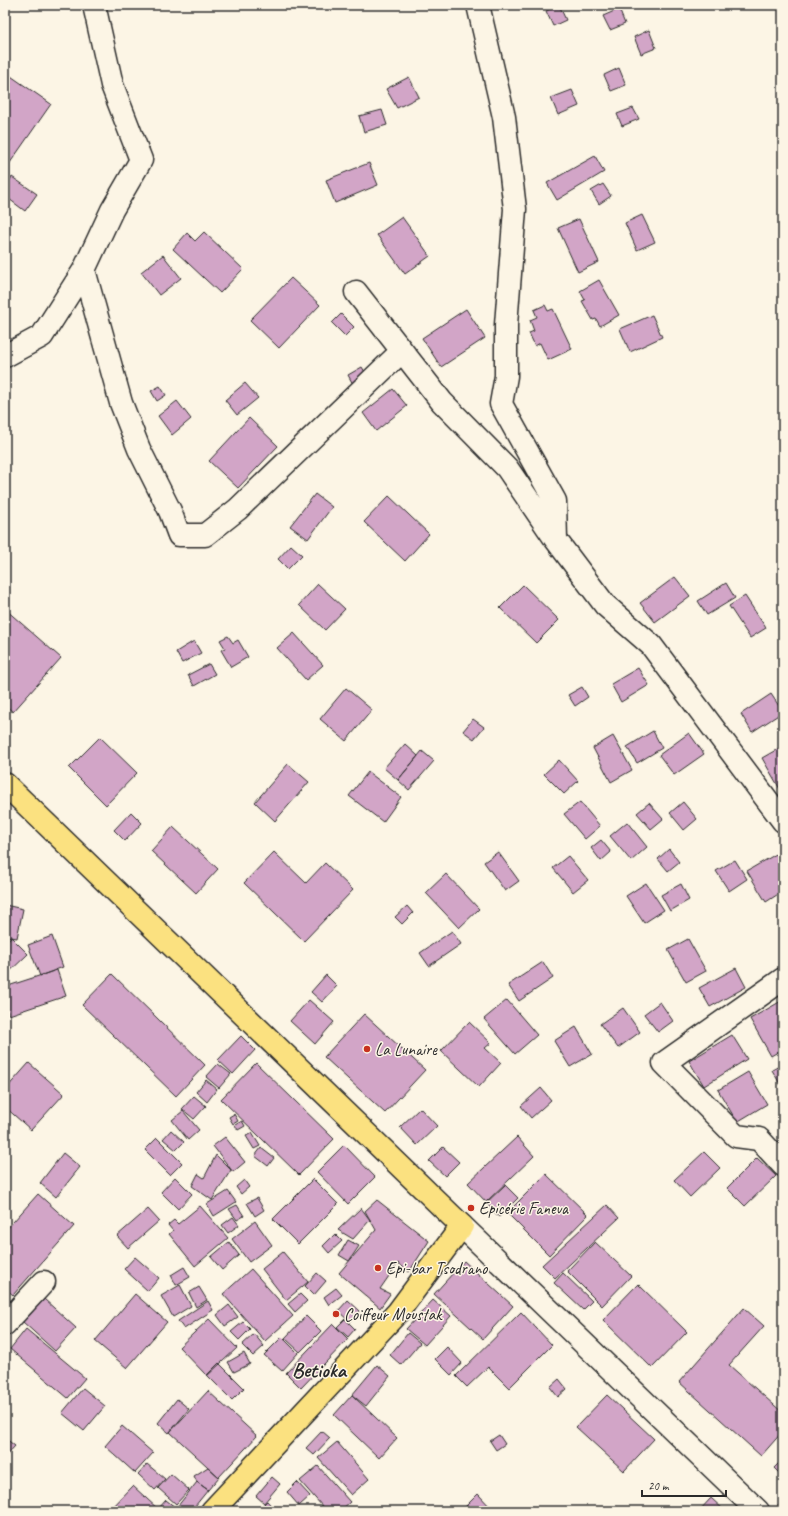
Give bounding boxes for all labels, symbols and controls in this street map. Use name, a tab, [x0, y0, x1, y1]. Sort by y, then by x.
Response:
place label: La Lunaire	[375, 1039, 438, 1060]
marker: La Lunaire	[362, 1044, 372, 1054]
place label: Epicérie Faneva	[479, 1198, 569, 1219]
marker: Epicérie Faneva	[466, 1203, 476, 1213]
place label: Epi-bar Tsodrano	[386, 1258, 488, 1279]
marker: Epi-bar Tsodrano	[373, 1263, 383, 1273]
place label: Coiffeur Moustak	[344, 1304, 443, 1325]
marker: Coiffeur Moustak	[331, 1309, 341, 1319]
district label: Betioka	[292, 1357, 348, 1383]
scale bar	[642, 1472, 726, 1498]
text: 20 m	[648, 1478, 670, 1494]

